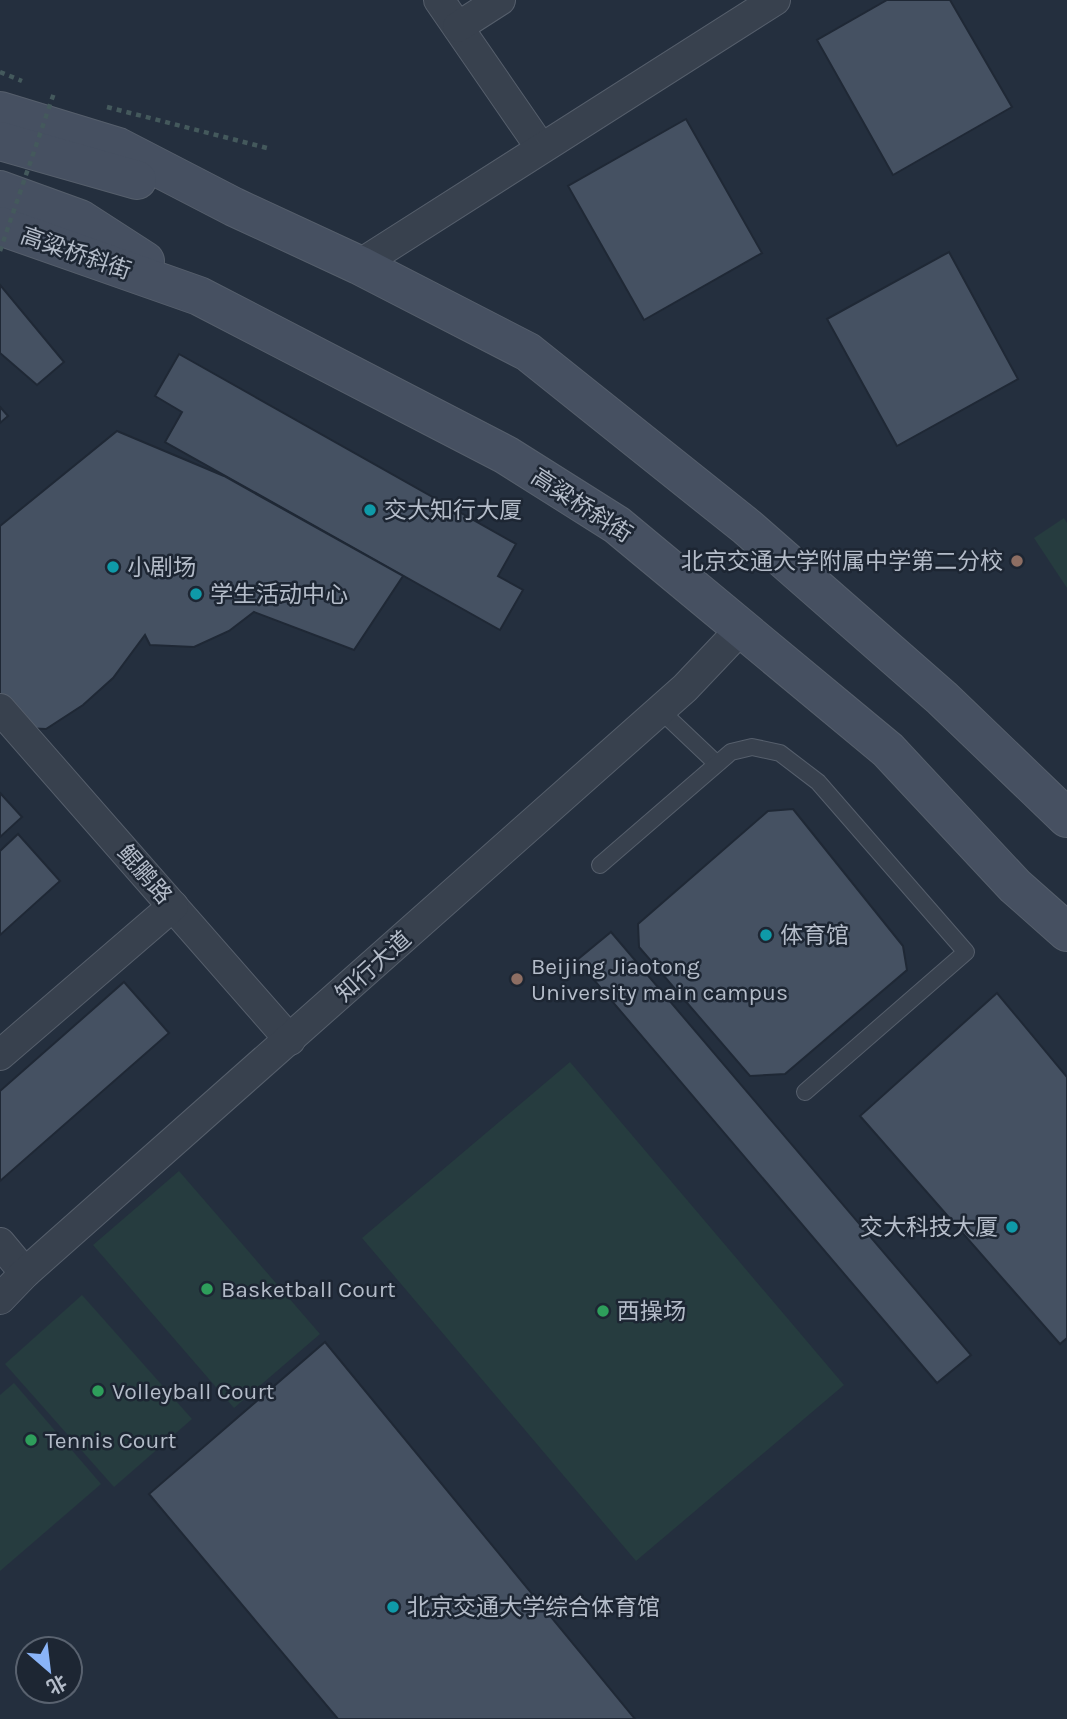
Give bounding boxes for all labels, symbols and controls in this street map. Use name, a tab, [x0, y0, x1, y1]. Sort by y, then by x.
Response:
street label: 高粱桥斜街	[17, 222, 135, 285]
street label: 高粱桥斜街	[526, 463, 637, 548]
place label: 交大知行大厦	[384, 497, 522, 524]
marker: 交大知行大厦	[362, 502, 378, 518]
place label: 北京交通大学附属中学第二分校	[681, 548, 1003, 575]
marker: 北京交通大学附属中学第二分校	[1009, 553, 1025, 569]
place label: 小剧场	[127, 554, 196, 581]
marker: 小剧场	[105, 559, 121, 575]
place label: 学生活动中心	[210, 581, 348, 608]
marker: 学生活动中心	[188, 586, 204, 602]
street label: 鲲鹏路	[112, 839, 177, 909]
place label: 体育馆	[780, 922, 849, 949]
street label: 知行大道	[330, 926, 417, 1007]
marker: 体育馆	[758, 927, 774, 943]
place label: Beijing Jiaotong University main campus	[531, 953, 788, 1006]
marker: Beijing Jiaotong University main campus	[509, 971, 525, 987]
place label: 交大科技大厦	[860, 1214, 998, 1241]
marker: 交大科技大厦	[1004, 1219, 1020, 1235]
place label: Basketball Court	[221, 1276, 396, 1303]
marker: Basketball Court	[199, 1281, 215, 1297]
place label: 西操场	[617, 1298, 686, 1325]
marker: 西操场	[595, 1303, 611, 1319]
place label: Volleyball Court	[112, 1378, 275, 1405]
marker: Volleyball Court	[90, 1383, 106, 1399]
place label: Tennis Court	[45, 1427, 177, 1454]
marker: Tennis Court	[23, 1432, 39, 1448]
place label: 北京交通大学综合体育馆	[407, 1594, 660, 1621]
marker: 北京交通大学综合体育馆	[385, 1599, 401, 1615]
north arrow	[14, 1635, 84, 1705]
text: 北	[43, 1670, 70, 1698]

